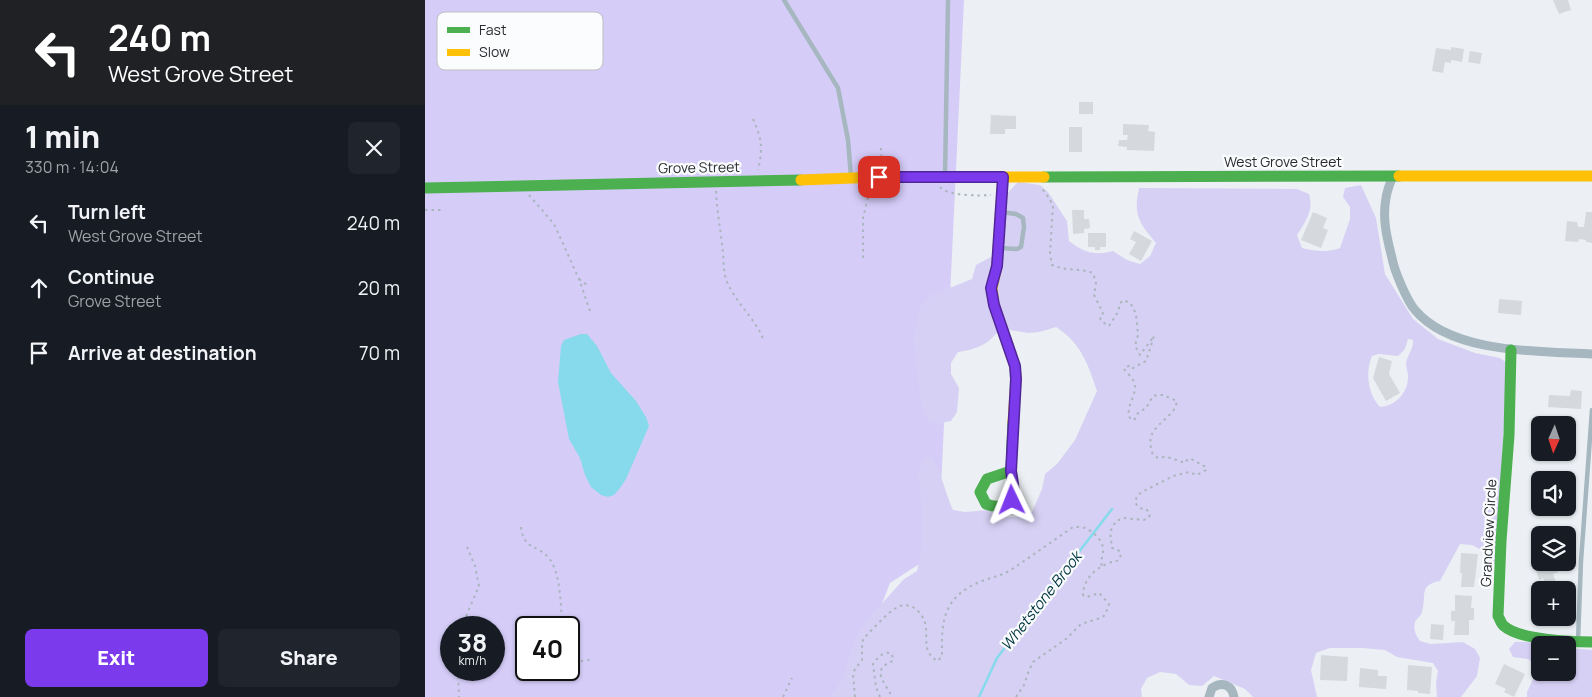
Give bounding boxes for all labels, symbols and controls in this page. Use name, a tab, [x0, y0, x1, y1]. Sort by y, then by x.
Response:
legend	[437, 12, 603, 70]
text: 240 m	[108, 14, 211, 62]
icon: left	[25, 20, 90, 85]
text: Fast	[479, 20, 507, 39]
text: Slow	[479, 42, 510, 61]
text: West Grove Street	[108, 59, 293, 89]
text: 1 min	[25, 116, 100, 157]
button: close	[348, 122, 400, 174]
street label: West Grove Street	[1224, 152, 1342, 171]
text: 330 m · 14:04	[25, 156, 119, 178]
pin	[858, 156, 900, 198]
street label: Grove Street	[658, 157, 740, 177]
icon: arrive	[865, 163, 893, 191]
text: Turn left	[68, 199, 146, 225]
icon: left	[25, 209, 53, 237]
text: 240 m	[347, 210, 400, 236]
text: West Grove Street	[68, 225, 203, 247]
text: Continue	[68, 264, 154, 290]
icon: ahead	[25, 274, 53, 302]
text: 20 m	[358, 275, 400, 301]
text: Grove Street	[68, 290, 161, 312]
icon: arrive	[25, 339, 53, 367]
text: Arrive at destination	[68, 340, 257, 366]
text: 70 m	[359, 340, 400, 366]
north arrow	[1531, 416, 1576, 461]
map controls	[1531, 416, 1576, 681]
button: sound	[1531, 471, 1576, 516]
position arrow	[985, 473, 1037, 525]
street label: Grandview Circle	[1476, 479, 1500, 587]
button: layers	[1531, 526, 1576, 571]
water label: Whetstone Brook	[996, 545, 1088, 655]
button: +	[1531, 581, 1576, 626]
speed limit sign: 40	[515, 616, 580, 681]
text: 38	[458, 625, 487, 660]
button: Exit	[25, 629, 208, 687]
button: Share	[218, 629, 400, 687]
button: −	[1531, 636, 1576, 681]
text: km/h	[459, 652, 486, 669]

